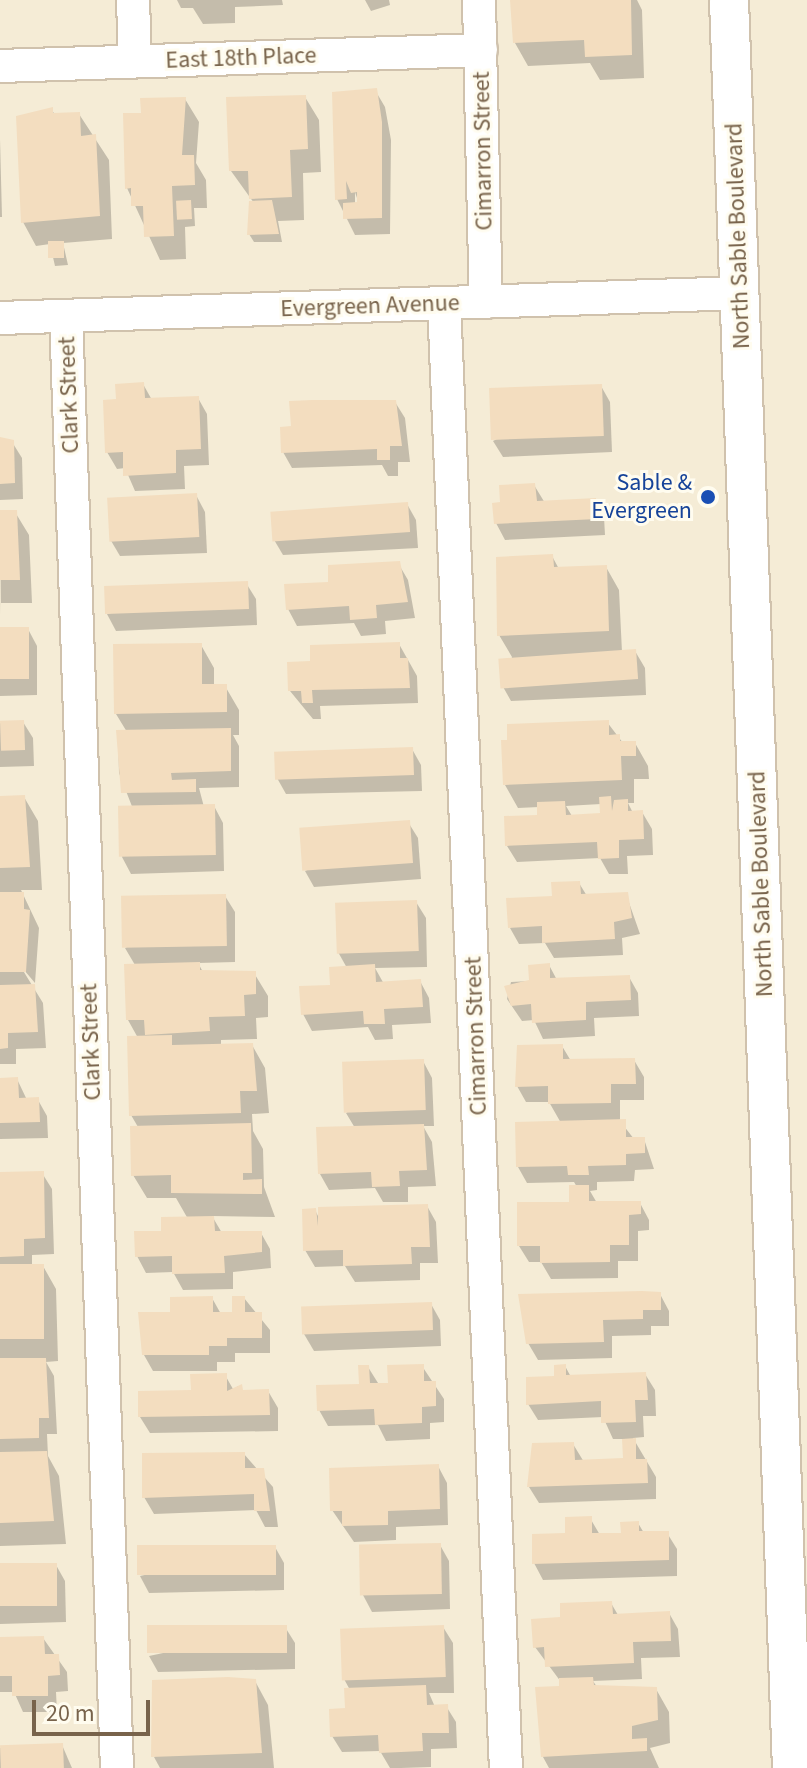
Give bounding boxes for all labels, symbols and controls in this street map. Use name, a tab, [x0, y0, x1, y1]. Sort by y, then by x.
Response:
street label: East 18th Place	[165, 41, 317, 75]
street label: Cimarron Street	[467, 71, 499, 231]
street label: North Sable Boulevard	[720, 122, 756, 350]
street label: Evergreen Avenue	[280, 288, 460, 324]
street label: Clark Street	[53, 336, 85, 454]
place label: Sable & Evergreen	[591, 469, 692, 525]
marker: Sable & Evergreen	[699, 488, 717, 506]
street label: North Sable Boulevard	[743, 770, 779, 998]
street label: Cimarron Street	[459, 956, 493, 1116]
street label: Clark Street	[75, 983, 107, 1101]
scale bar	[36, 1684, 154, 1734]
text: 20 m	[46, 1696, 95, 1731]

